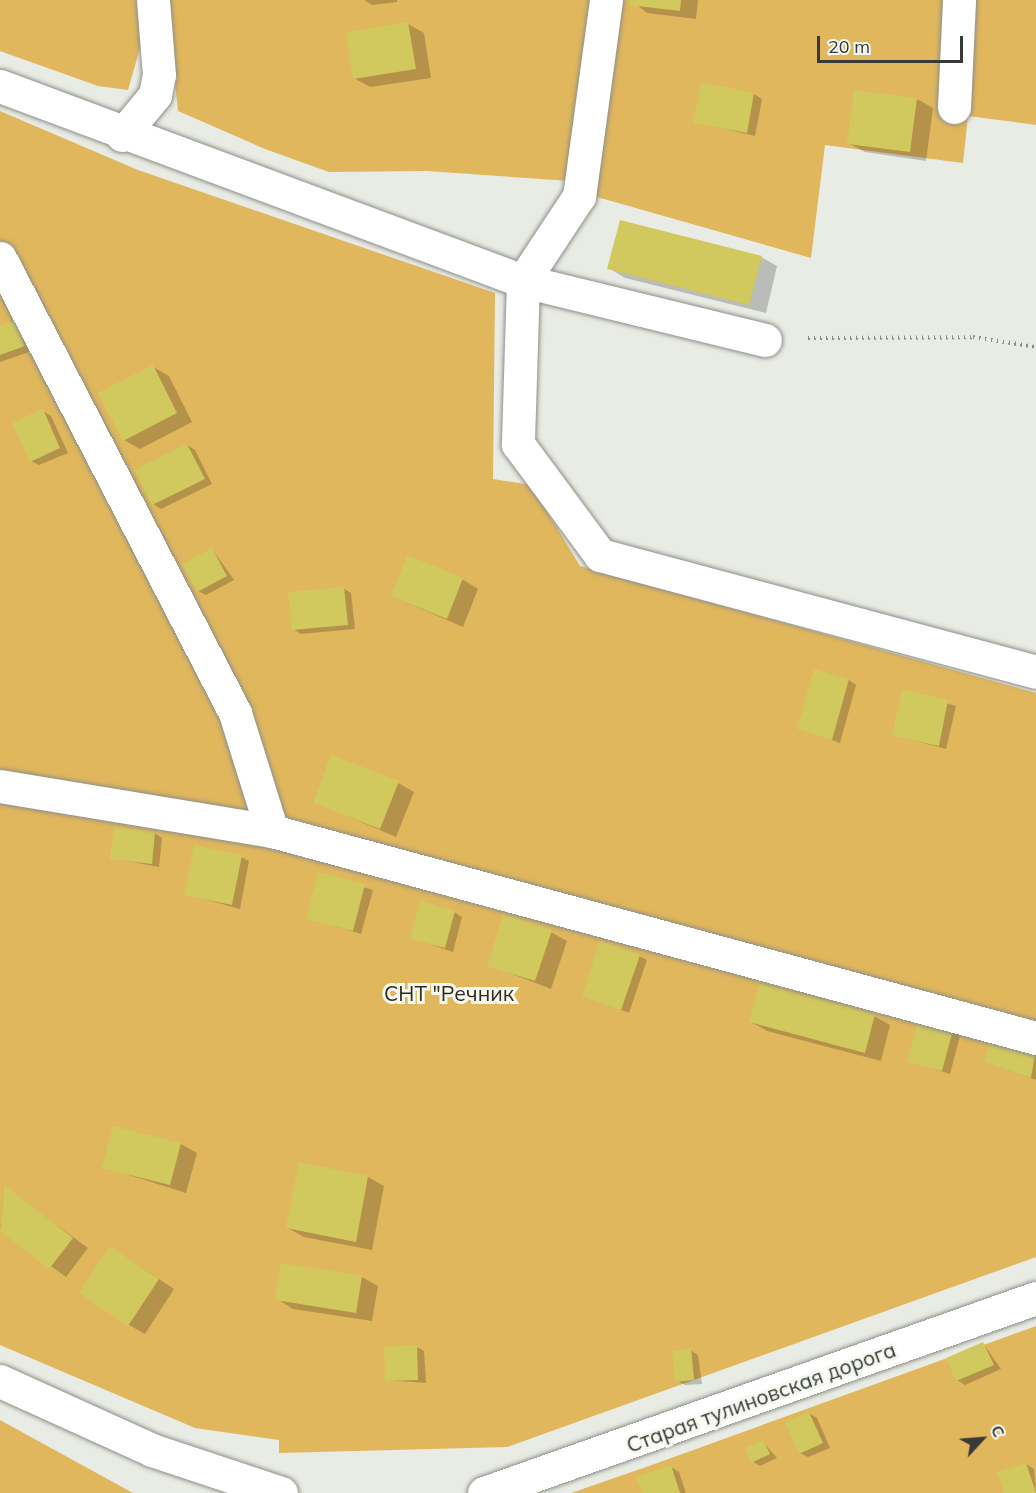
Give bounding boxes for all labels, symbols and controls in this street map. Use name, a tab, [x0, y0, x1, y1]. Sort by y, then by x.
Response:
scale bar	[820, 24, 966, 62]
text: 20 m	[828, 35, 870, 58]
park label: СНТ "Речник	[384, 980, 514, 1006]
street label: Старая тулиновская дорога	[623, 1336, 899, 1458]
north arrow	[952, 1409, 1012, 1469]
text: С	[987, 1422, 1010, 1440]

